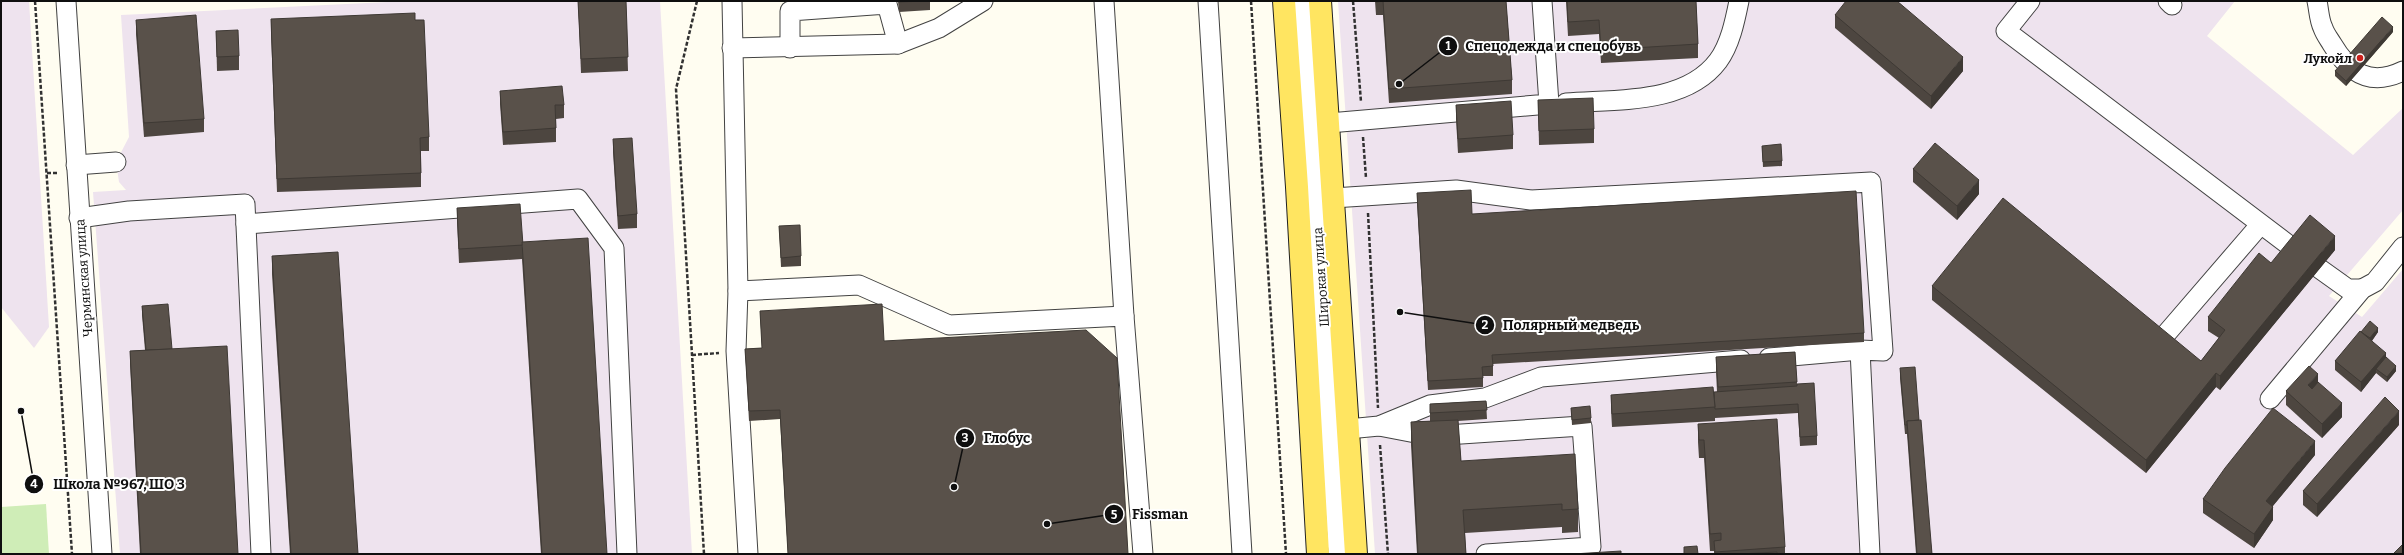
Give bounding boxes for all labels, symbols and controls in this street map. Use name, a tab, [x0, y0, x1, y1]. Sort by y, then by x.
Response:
callout: Спецодежда и спецобувь	[1438, 33, 1649, 59]
text: Спецодежда и спецобувь	[1465, 38, 1641, 55]
text: 1	[1445, 39, 1451, 53]
place label: Лукойл	[2304, 51, 2352, 66]
marker: Лукойл	[2355, 53, 2365, 63]
street label: Чермянская улица	[72, 219, 96, 337]
street label: Широкая улица	[1310, 227, 1332, 327]
callout: Полярный медведь	[1475, 312, 1647, 338]
text: Полярный медведь	[1503, 317, 1640, 334]
text: 2	[1482, 318, 1489, 332]
callout: Глобус	[955, 425, 1038, 451]
text: Глобус	[984, 430, 1030, 447]
text: 3	[962, 431, 969, 445]
callout: Школа №967, ШО 3	[24, 471, 193, 497]
text: Школа №967, ШО 3	[53, 476, 185, 493]
text: 4	[30, 477, 38, 491]
callout: Fissman	[1104, 501, 1196, 527]
text: Fissman	[1132, 506, 1188, 523]
text: 5	[1111, 508, 1118, 522]

